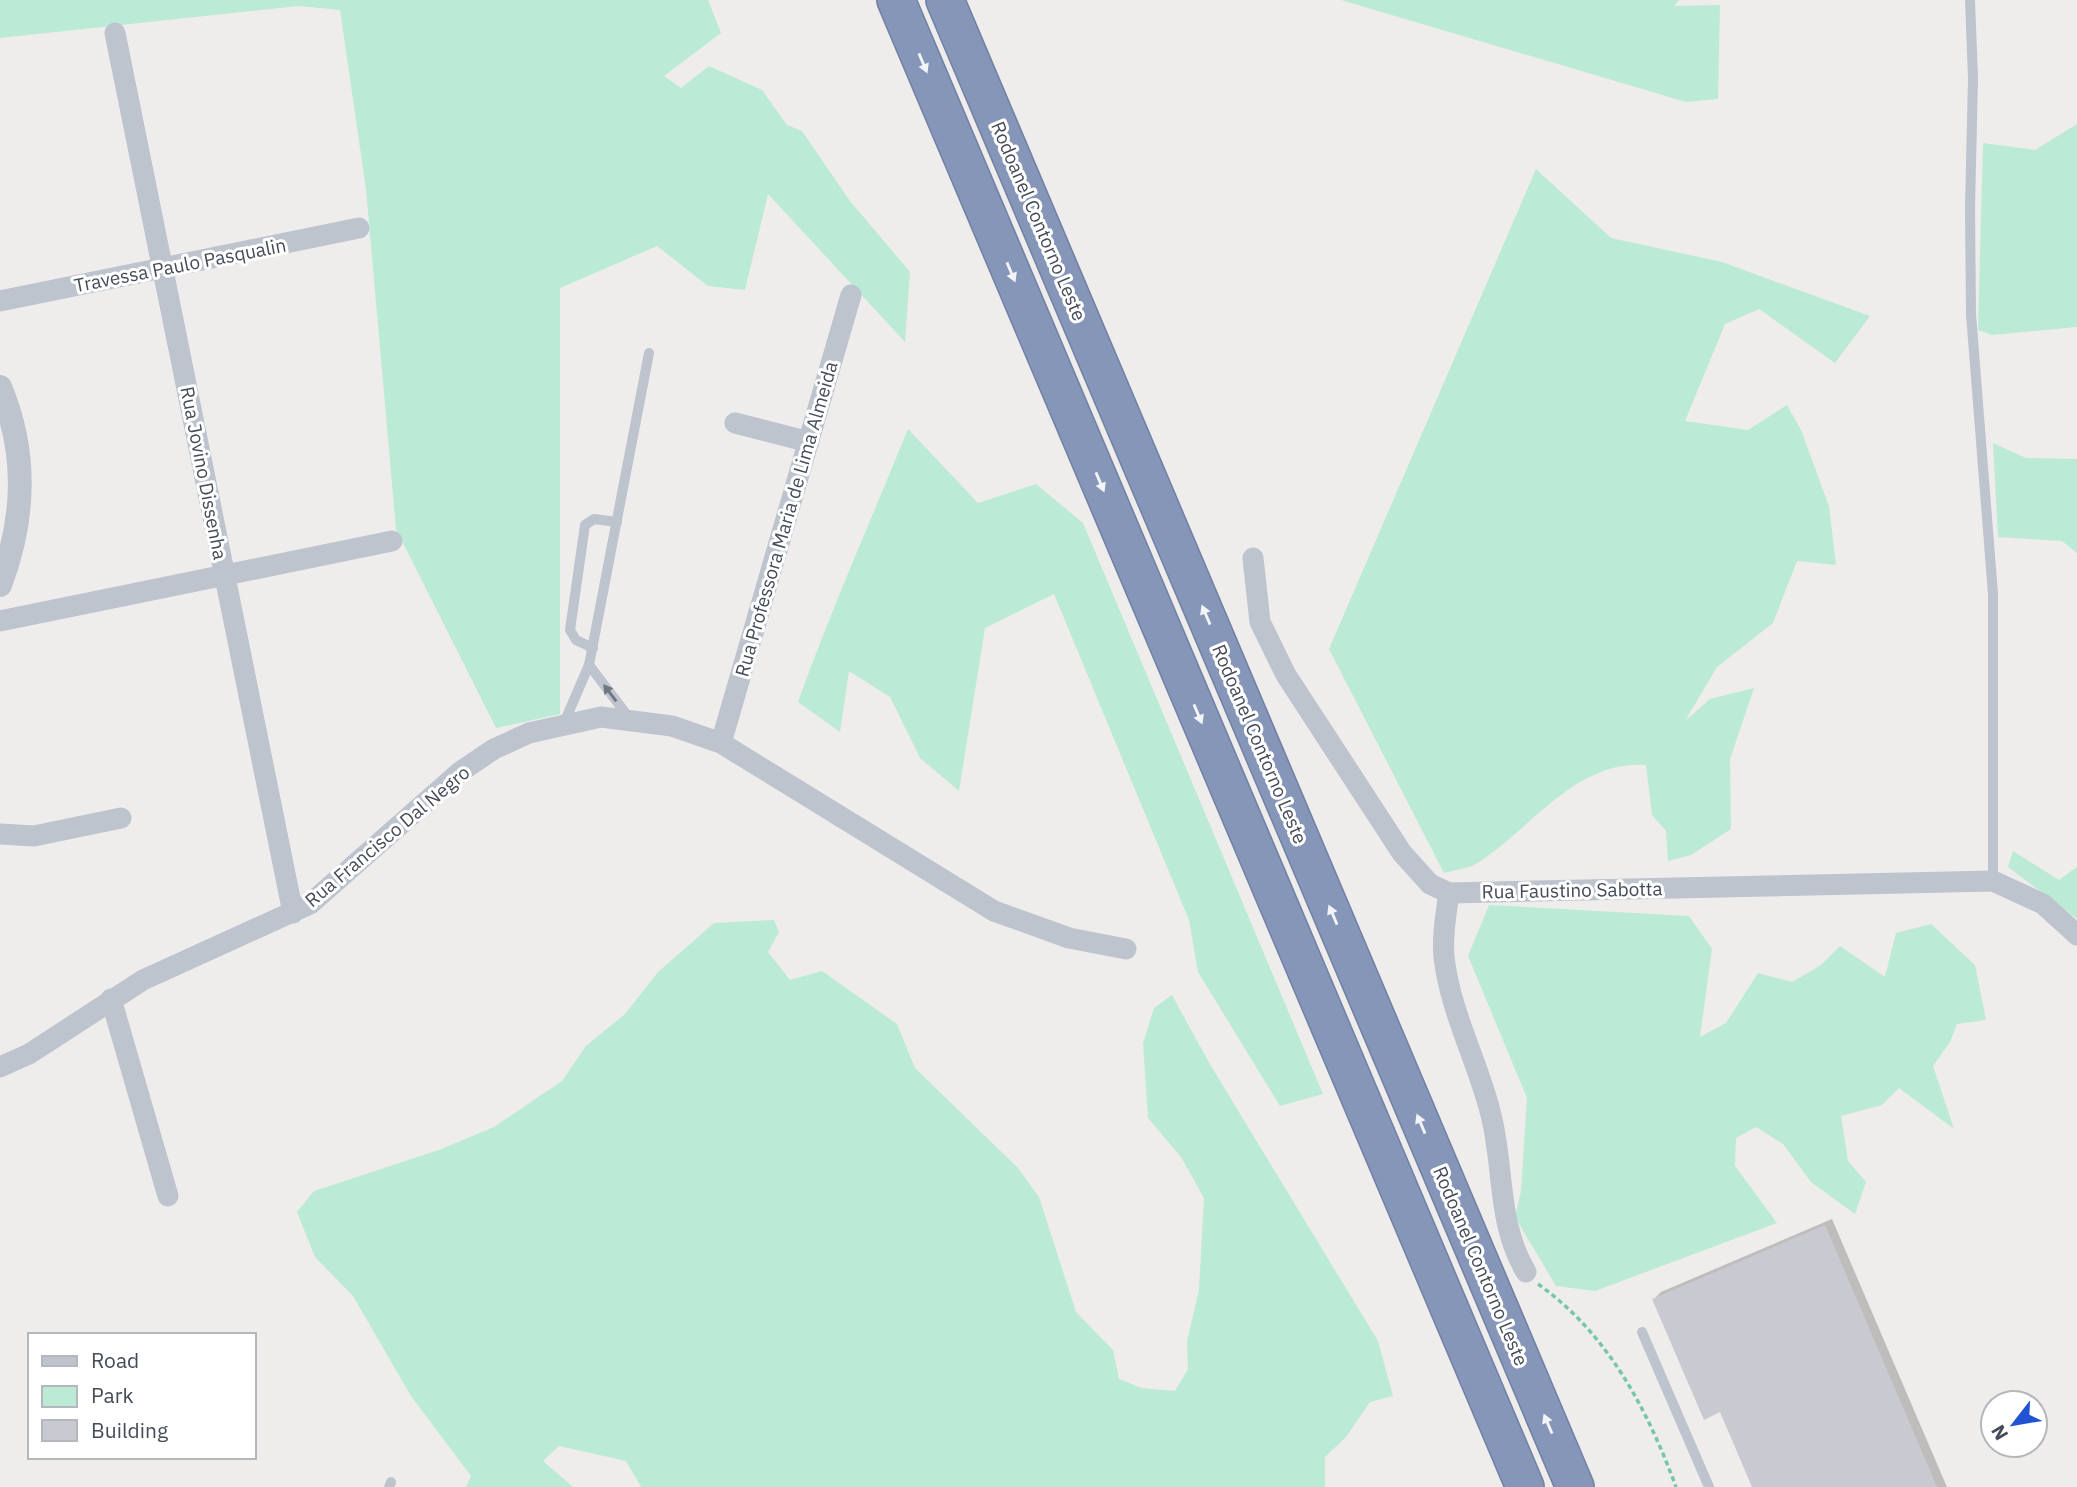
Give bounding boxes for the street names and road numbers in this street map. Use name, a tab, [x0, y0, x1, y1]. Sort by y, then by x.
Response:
street label: Rodoanel Contorno Leste	[986, 118, 1092, 324]
street label: Travessa Paulo Pasqualin	[72, 233, 288, 297]
street label: Rua Professora Maria de Lima Almeida	[729, 359, 843, 679]
street label: Rua Jovino Dissenha	[175, 384, 233, 562]
street label: Rodoanel Contorno Leste	[1207, 641, 1313, 847]
street label: Rua Francisco Dal Negro	[300, 760, 474, 912]
street label: Rua Faustino Sabotta	[1481, 876, 1663, 904]
street label: Rodoanel Contorno Leste	[1428, 1163, 1534, 1369]

